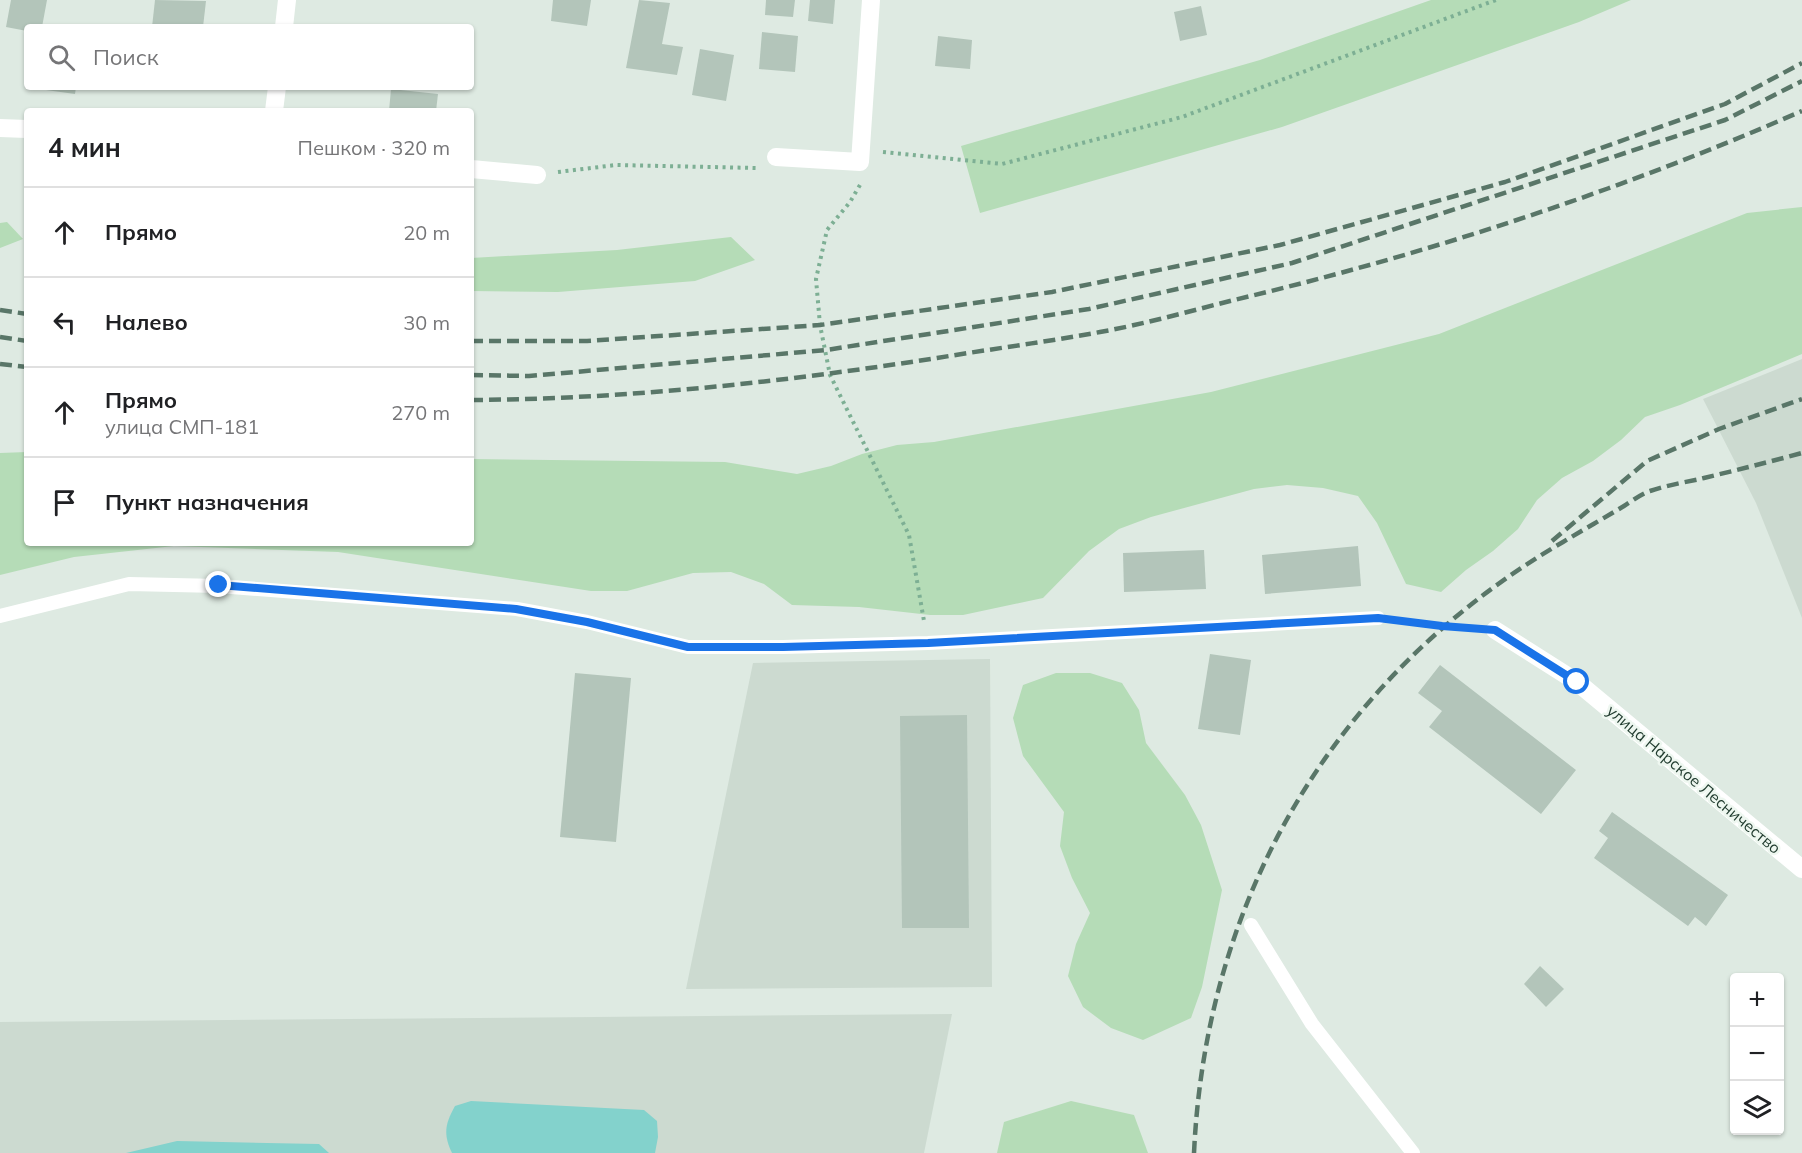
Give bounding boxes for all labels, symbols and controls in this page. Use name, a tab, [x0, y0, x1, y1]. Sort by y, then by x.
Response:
search box	[24, 24, 474, 90]
icon: search	[45, 41, 78, 74]
text: Поиск	[93, 43, 159, 71]
text: 4 мин	[48, 131, 121, 164]
text: Пешком · 320 m	[298, 135, 450, 160]
icon: ahead	[48, 216, 81, 249]
text: Прямо	[105, 218, 177, 246]
text: 20 m	[403, 220, 450, 245]
icon: left	[48, 306, 81, 339]
text: Налево	[105, 308, 188, 336]
text: 30 m	[403, 310, 450, 335]
text: Прямо	[105, 386, 177, 414]
icon: ahead	[48, 396, 81, 429]
text: 270 m	[391, 400, 450, 425]
text: улица СМП-181	[105, 414, 259, 439]
icon: arrive	[48, 486, 81, 519]
text: Пункт назначения	[105, 488, 309, 516]
route end	[205, 571, 231, 597]
route start	[1563, 668, 1589, 694]
street label: улица Нарское Лесничество	[1603, 700, 1785, 858]
map controls	[1730, 973, 1784, 1135]
button: +	[1730, 973, 1784, 1027]
button: −	[1730, 1027, 1784, 1081]
button: layers	[1730, 1081, 1784, 1135]

